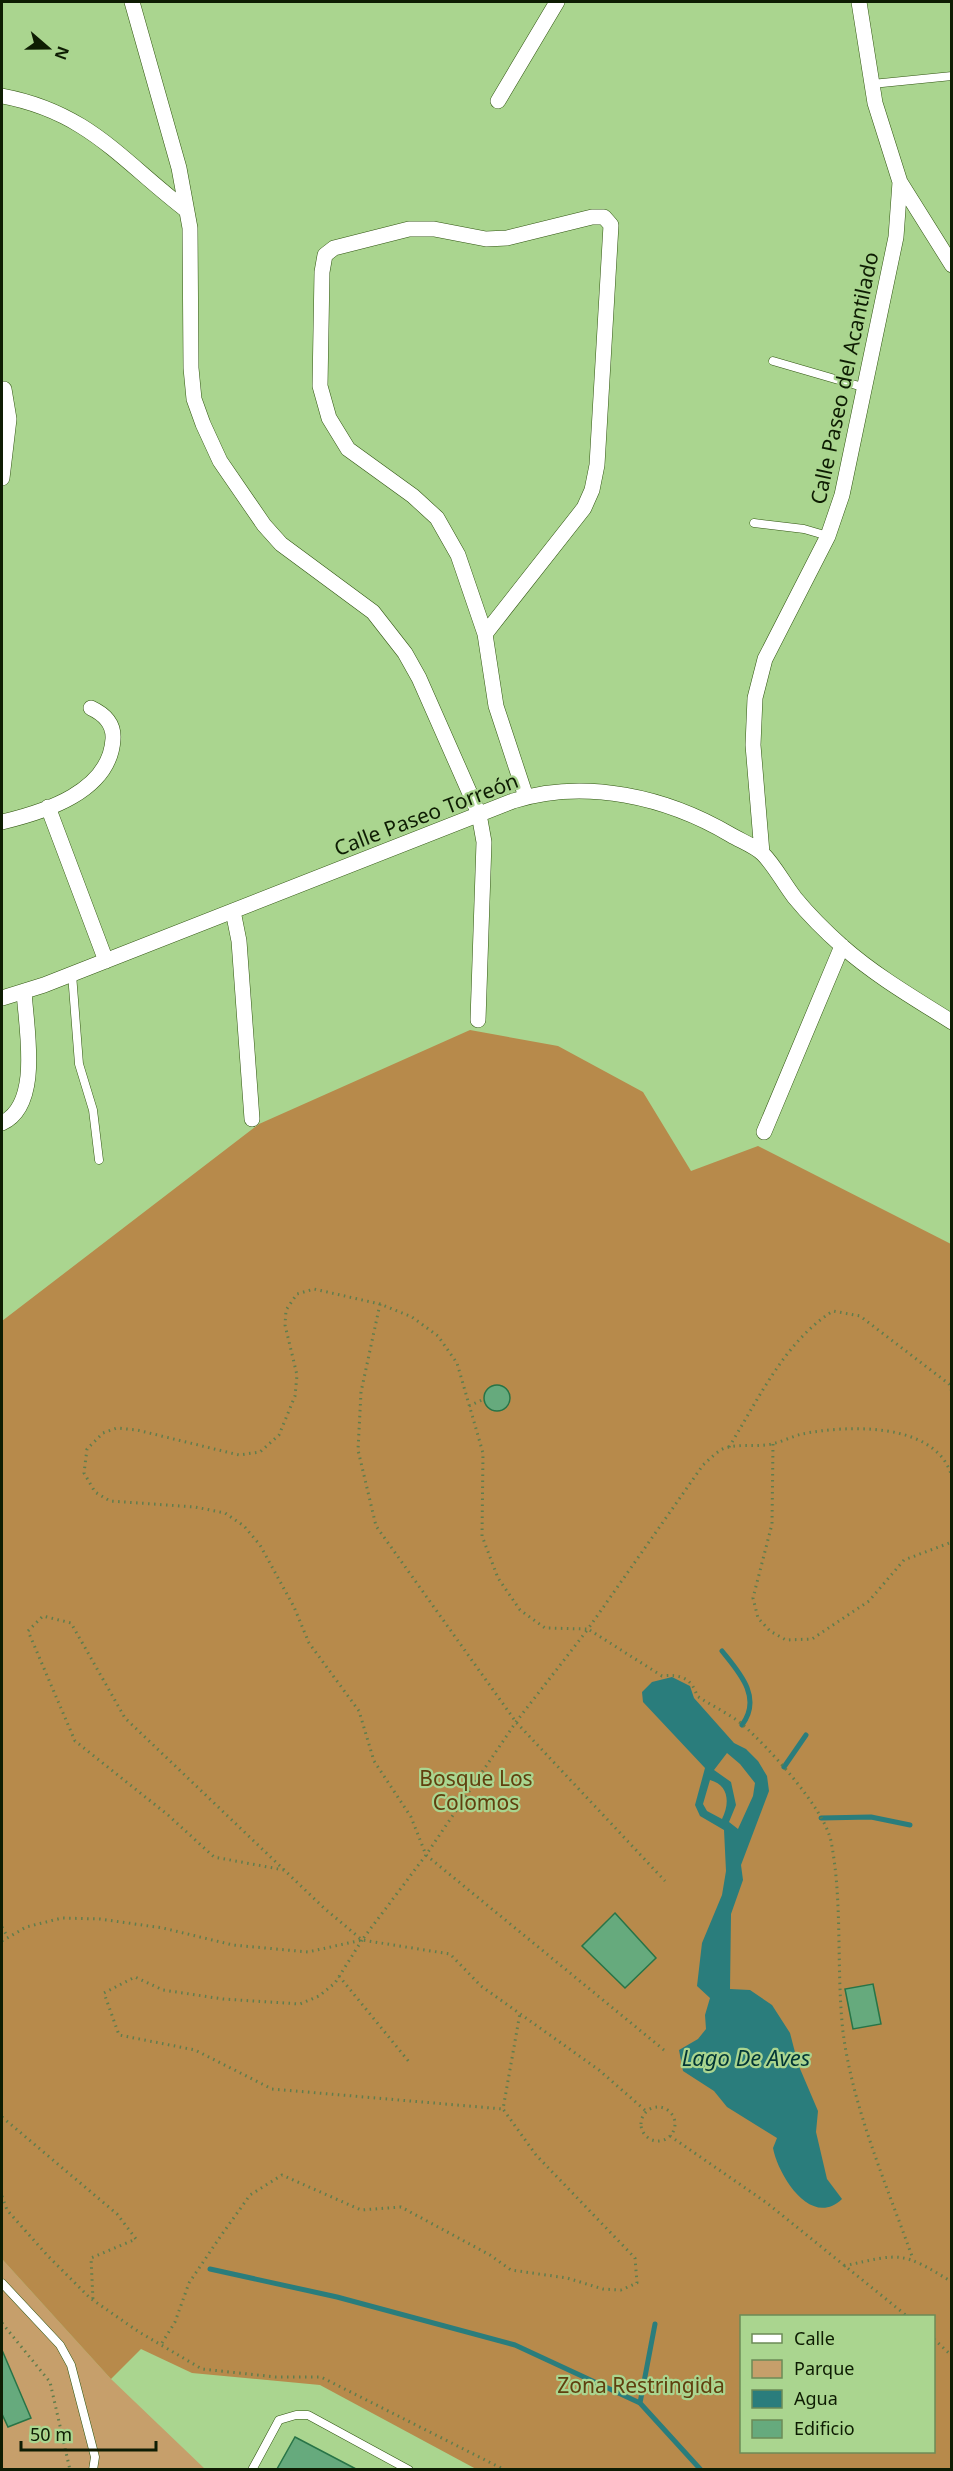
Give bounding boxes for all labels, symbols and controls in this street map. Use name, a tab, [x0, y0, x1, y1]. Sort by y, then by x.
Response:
north arrow	[18, 18, 78, 78]
text: N	[50, 43, 75, 63]
street label: Calle Paseo del Acantilado	[804, 249, 884, 507]
street label: Calle Paseo Torreón	[330, 766, 522, 862]
park label: Bosque Los Colomos	[419, 1764, 533, 1816]
water label: Lago De Aves	[682, 2042, 811, 2072]
legend	[740, 2315, 935, 2453]
text: Calle	[794, 2326, 835, 2350]
text: Parque	[794, 2356, 854, 2380]
park label: Zona Restringida	[557, 2371, 725, 2399]
text: Agua	[794, 2386, 838, 2410]
scale bar	[21, 2414, 156, 2452]
text: Edificio	[794, 2416, 855, 2440]
text: 50 m	[30, 2422, 72, 2446]

